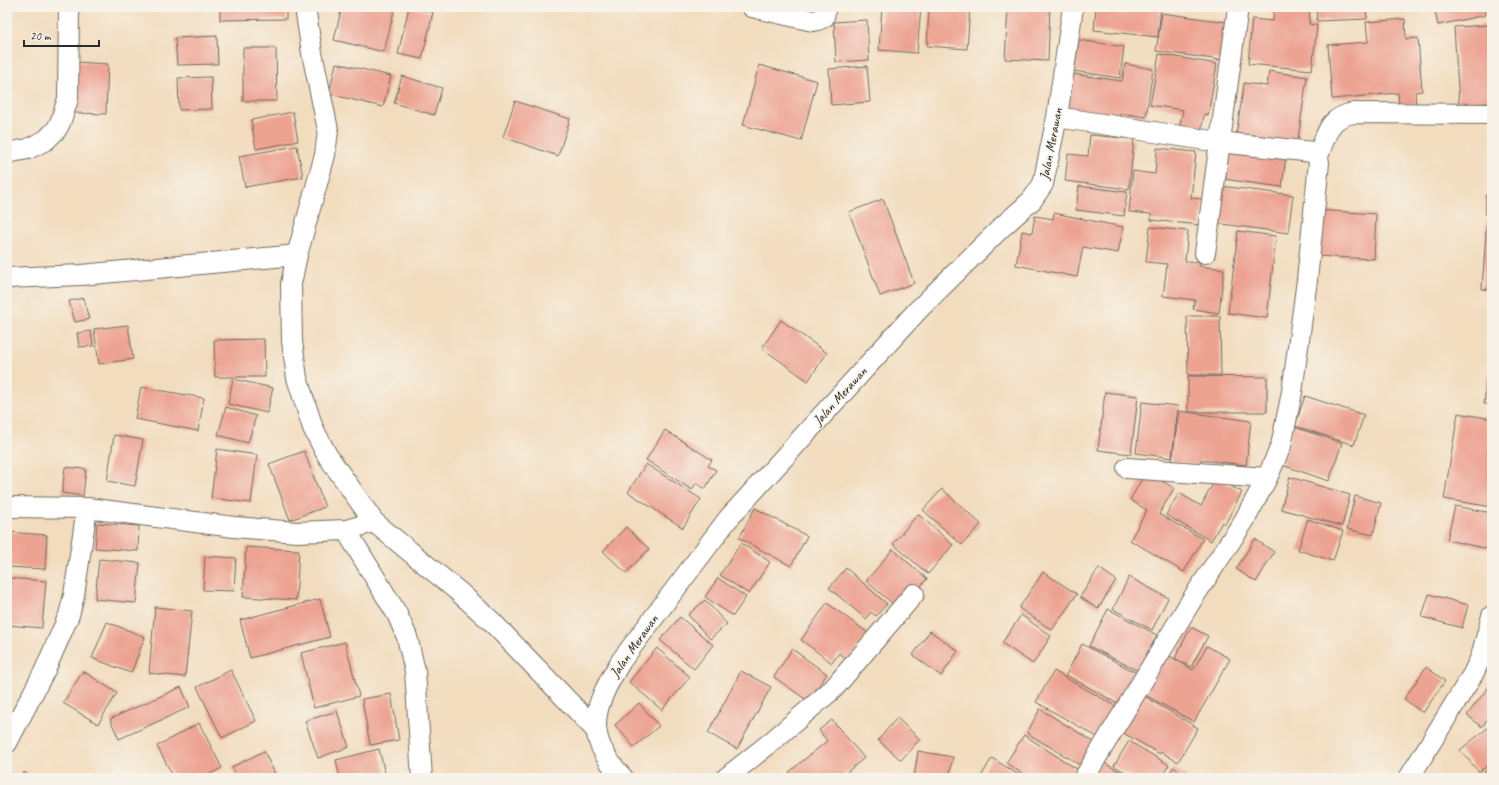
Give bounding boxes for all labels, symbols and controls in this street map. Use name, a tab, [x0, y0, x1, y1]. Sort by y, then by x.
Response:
scale bar	[24, 22, 99, 48]
text: 20 m	[30, 28, 52, 44]
street label: Jalan Merawan	[1036, 106, 1066, 182]
street label: Jalan Merawan	[809, 363, 871, 429]
street label: Jalan Merawan	[606, 611, 662, 681]

